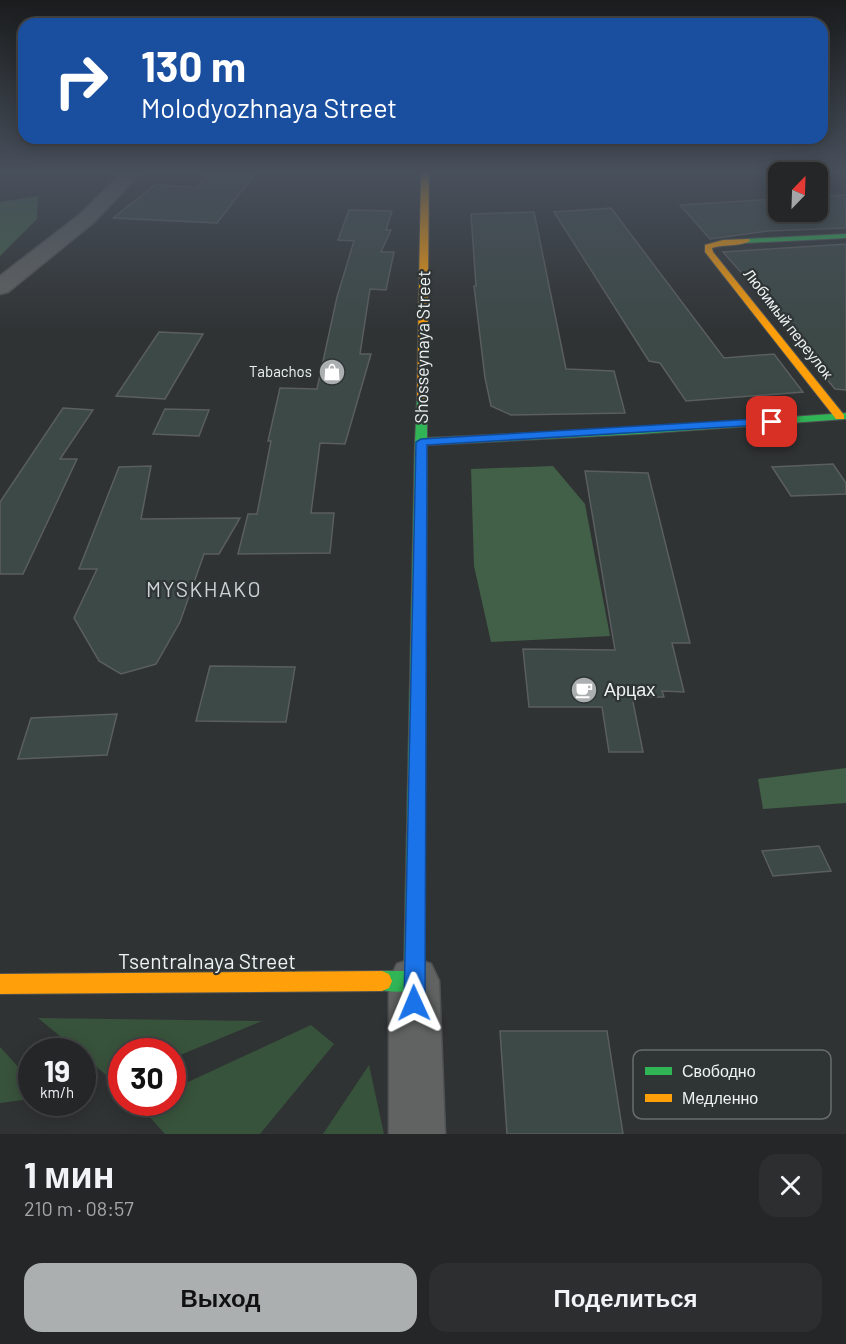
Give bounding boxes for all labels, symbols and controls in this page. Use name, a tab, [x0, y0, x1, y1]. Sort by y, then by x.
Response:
text: 130 m	[141, 40, 246, 90]
icon: right	[42, 42, 120, 120]
text: Molodyozhnaya Street	[141, 91, 397, 123]
north arrow	[768, 162, 828, 222]
map controls	[768, 162, 828, 222]
street label: Любимый переулок	[740, 265, 838, 382]
street label: Shosseynaya Street	[410, 270, 434, 424]
shop icon: Tabachos	[317, 357, 347, 387]
place label: Tabachos	[249, 362, 312, 380]
pin	[746, 396, 797, 447]
icon: arrive	[755, 405, 788, 438]
district label: MYSKHAKO	[146, 576, 262, 601]
cafe icon: Арцах	[569, 675, 599, 705]
place label: Арцах	[604, 678, 655, 700]
street label: Tsentralnaya Street	[118, 948, 296, 973]
position arrow	[382, 971, 446, 1035]
speed limit sign: 30	[108, 1038, 186, 1116]
legend	[633, 1050, 831, 1119]
text: 19	[44, 1052, 70, 1088]
text: Свободно	[682, 1061, 756, 1080]
text: km/h	[40, 1083, 74, 1101]
text: Медленно	[682, 1088, 758, 1107]
text: 1 мин	[24, 1152, 114, 1195]
button: close	[759, 1154, 822, 1217]
text: 210 m · 08:57	[24, 1196, 134, 1220]
button: Выход	[24, 1263, 417, 1332]
button: Поделиться	[429, 1263, 822, 1332]

